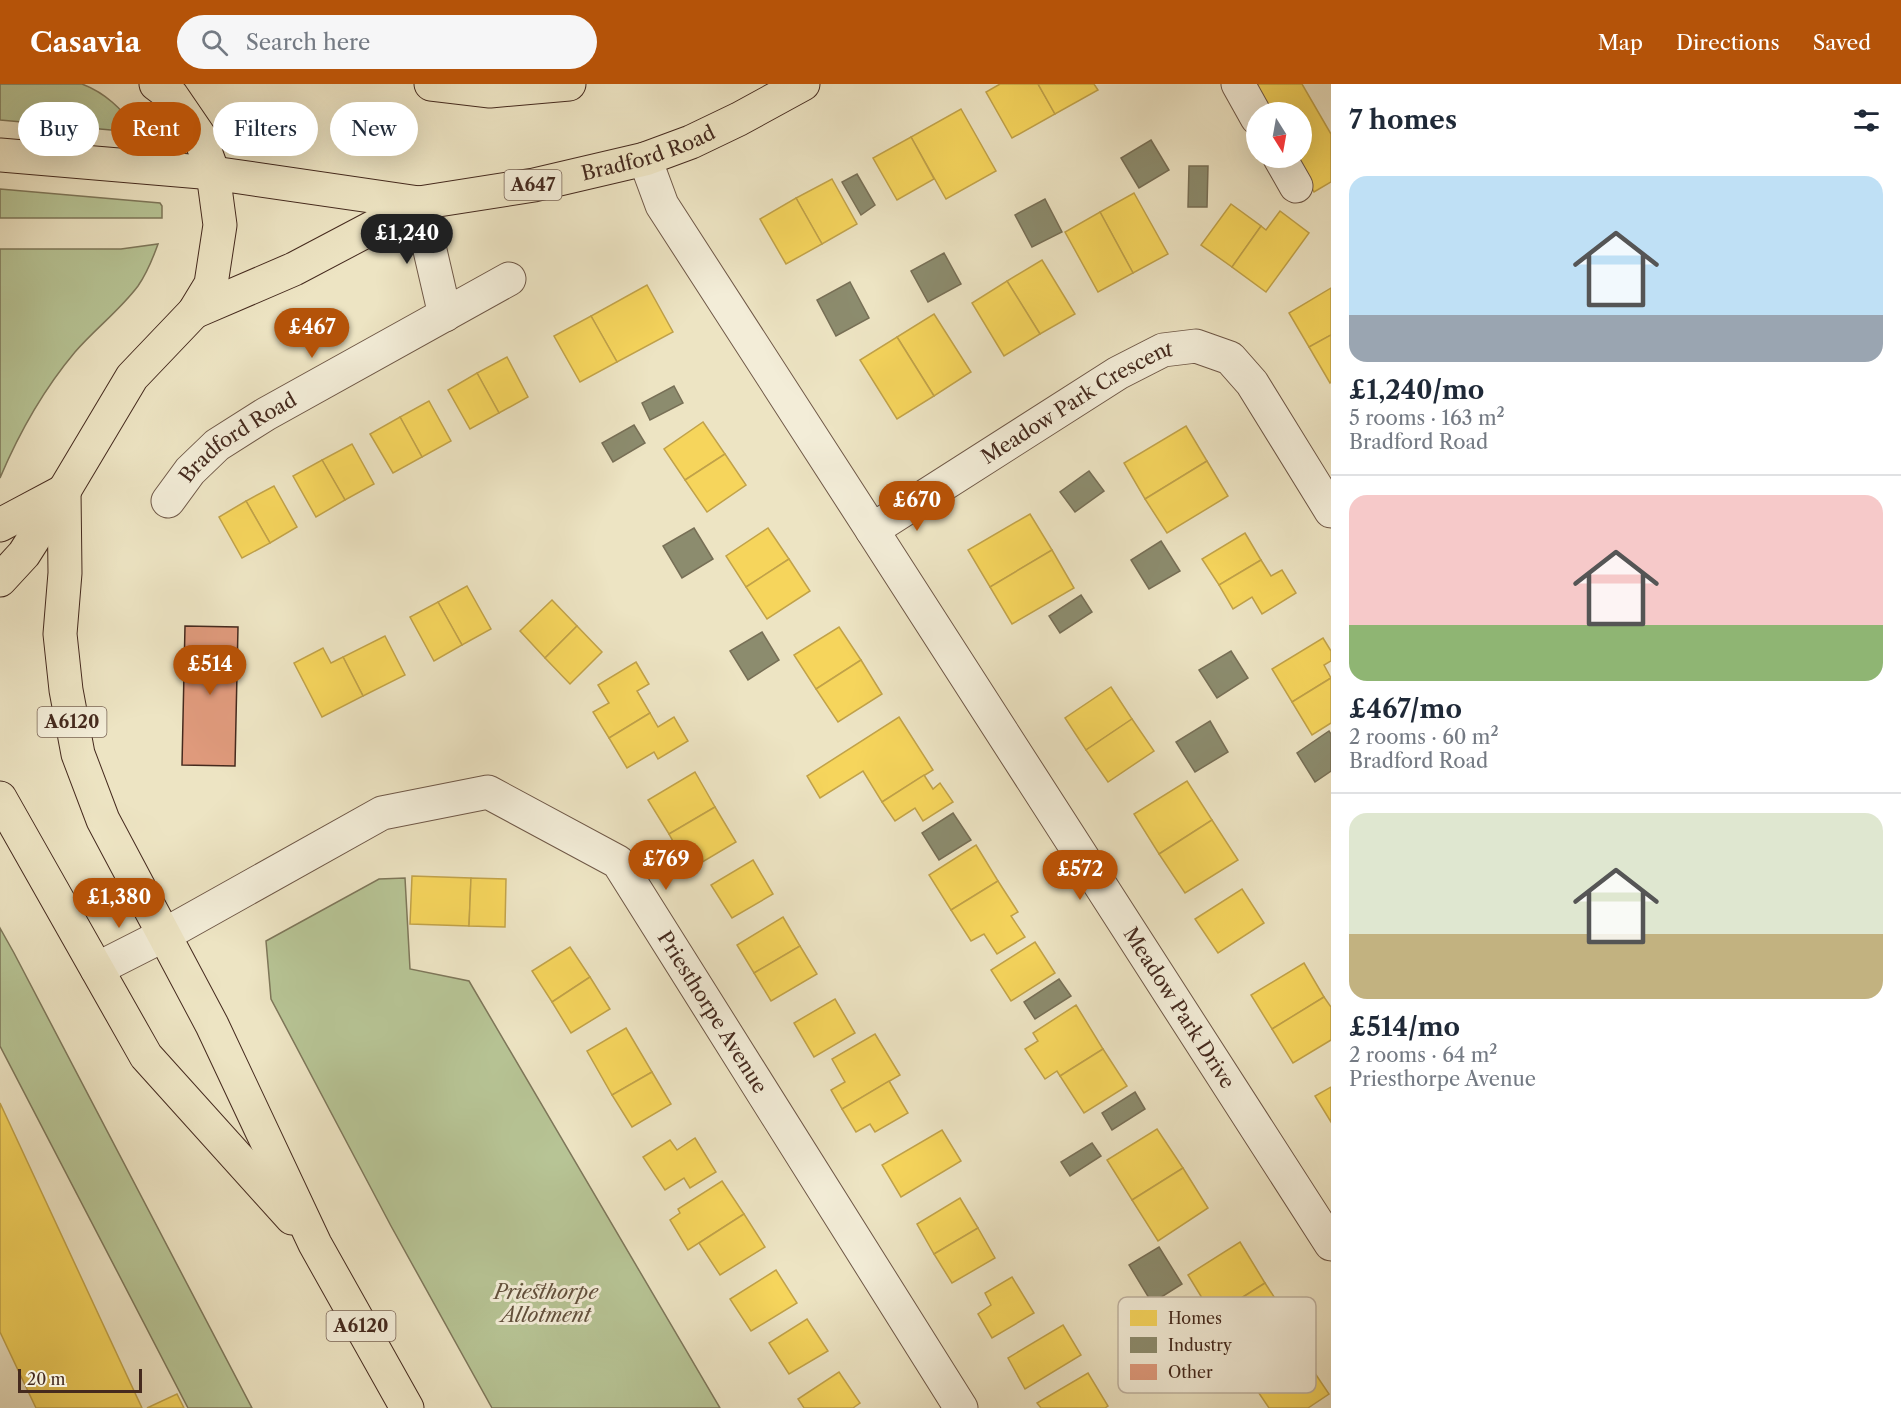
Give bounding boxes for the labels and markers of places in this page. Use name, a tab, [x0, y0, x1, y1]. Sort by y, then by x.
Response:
pin: £1,240	[358, 214, 456, 265]
pin: £467	[276, 308, 348, 359]
pin: £670	[881, 481, 953, 532]
pin: £514	[174, 645, 246, 696]
pin: £769	[630, 840, 702, 891]
pin: £572	[1044, 850, 1116, 901]
pin: £1,380	[70, 878, 168, 929]

